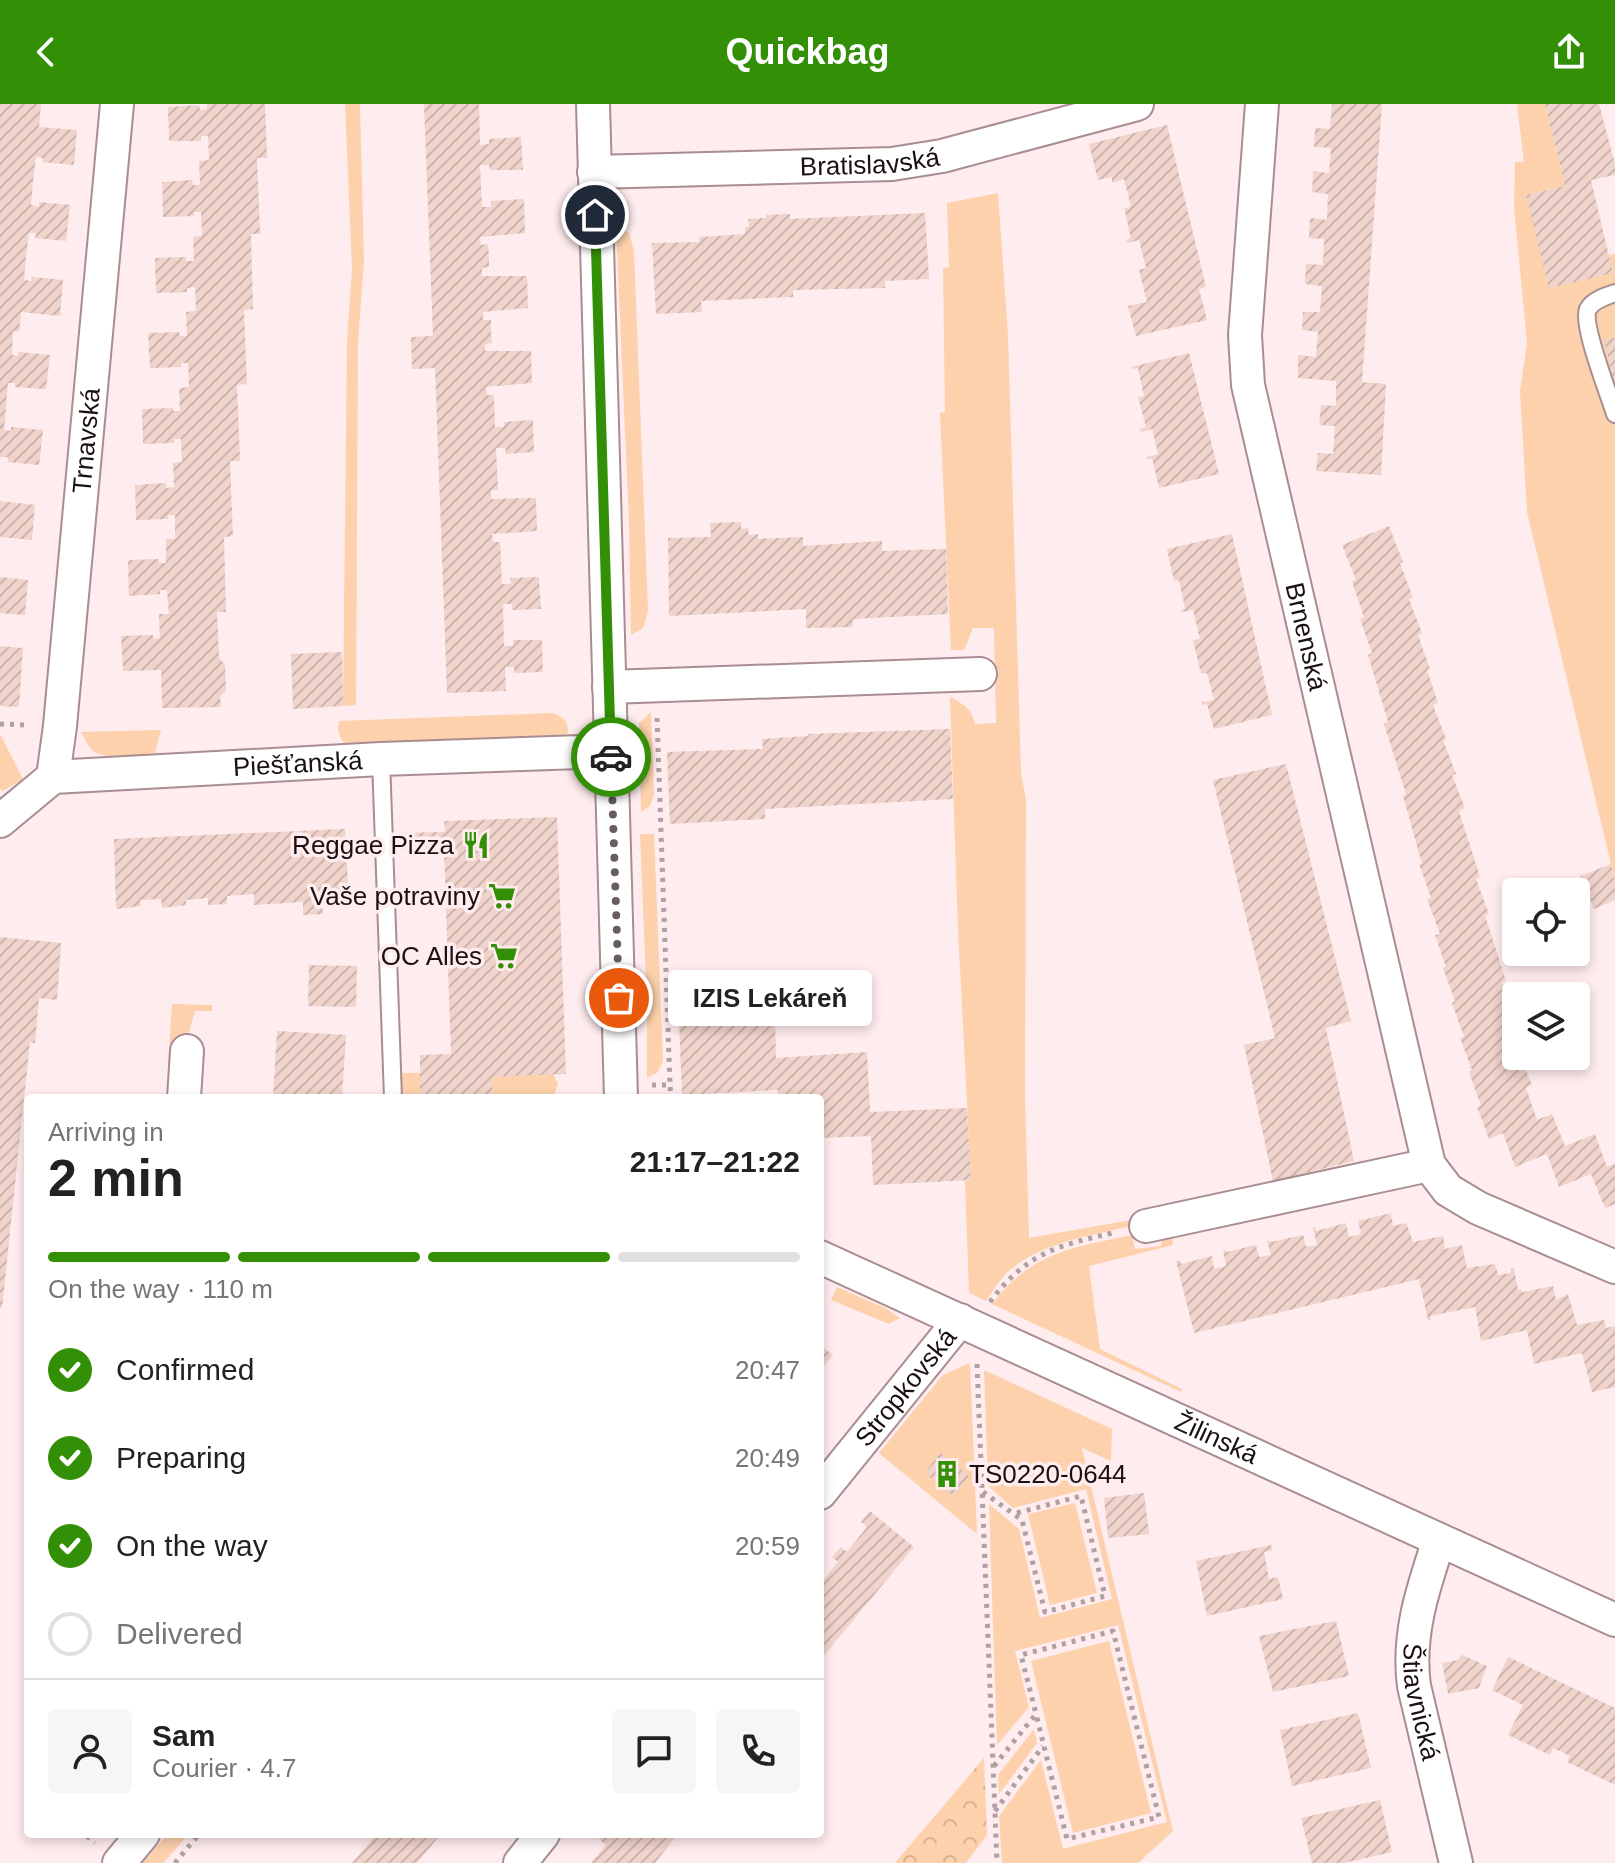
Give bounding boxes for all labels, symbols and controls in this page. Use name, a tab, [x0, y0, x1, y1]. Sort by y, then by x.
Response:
icon: back	[24, 30, 68, 74]
icon: share	[1547, 30, 1591, 74]
text: Quickbag	[725, 31, 890, 72]
street label: Bratislavská	[799, 142, 942, 181]
pin	[561, 181, 629, 249]
icon: home	[573, 193, 617, 237]
street label: Trnavská	[66, 386, 106, 495]
street label: Brnenská	[1279, 580, 1334, 694]
courier	[571, 717, 651, 797]
icon: car	[589, 735, 633, 779]
street label: Piešťanská	[232, 745, 364, 782]
place label: Reggae Pizza	[292, 830, 455, 860]
restaurant icon: Reggae Pizza	[461, 830, 491, 860]
map controls	[1502, 878, 1590, 1070]
button: locate	[1502, 878, 1590, 966]
place label: Vaše potraviny	[310, 881, 480, 911]
supermarket icon: Vaše potraviny	[487, 881, 517, 911]
place label: OC Alles	[381, 941, 482, 971]
supermarket icon: OC Alles	[489, 941, 519, 971]
pin	[585, 964, 653, 1032]
callout: IZIS Lekáreň	[667, 970, 871, 1026]
icon: bag	[597, 976, 641, 1020]
button: layers	[1502, 982, 1590, 1070]
text: IZIS Lekáreň	[693, 983, 847, 1013]
text: Arriving in	[48, 1117, 164, 1147]
text: 21:17–21:22	[630, 1145, 800, 1178]
text: 2 min	[48, 1149, 184, 1207]
text: On the way · 110 m	[48, 1274, 273, 1304]
street label: Stropkovská	[849, 1322, 963, 1452]
icon: check	[48, 1348, 92, 1392]
text: Confirmed	[116, 1353, 254, 1386]
text: 20:47	[735, 1355, 800, 1385]
street label: Žilinská	[1170, 1406, 1263, 1470]
icon: check	[48, 1436, 92, 1480]
text: Preparing	[116, 1441, 246, 1474]
text: 20:49	[735, 1443, 800, 1473]
building icon: TS0220-0644	[932, 1459, 962, 1489]
place label: TS0220-0644	[969, 1459, 1127, 1489]
icon: check	[48, 1524, 92, 1568]
text: On the way	[116, 1529, 268, 1562]
text: 20:59	[735, 1531, 800, 1561]
text: Delivered	[116, 1617, 243, 1650]
street label: Štiavnická	[1397, 1643, 1446, 1764]
button: person	[48, 1709, 132, 1793]
button: chat	[612, 1709, 696, 1793]
button: phone	[716, 1709, 800, 1793]
text: Sam	[152, 1719, 215, 1752]
text: Courier · 4.7	[152, 1753, 297, 1783]

